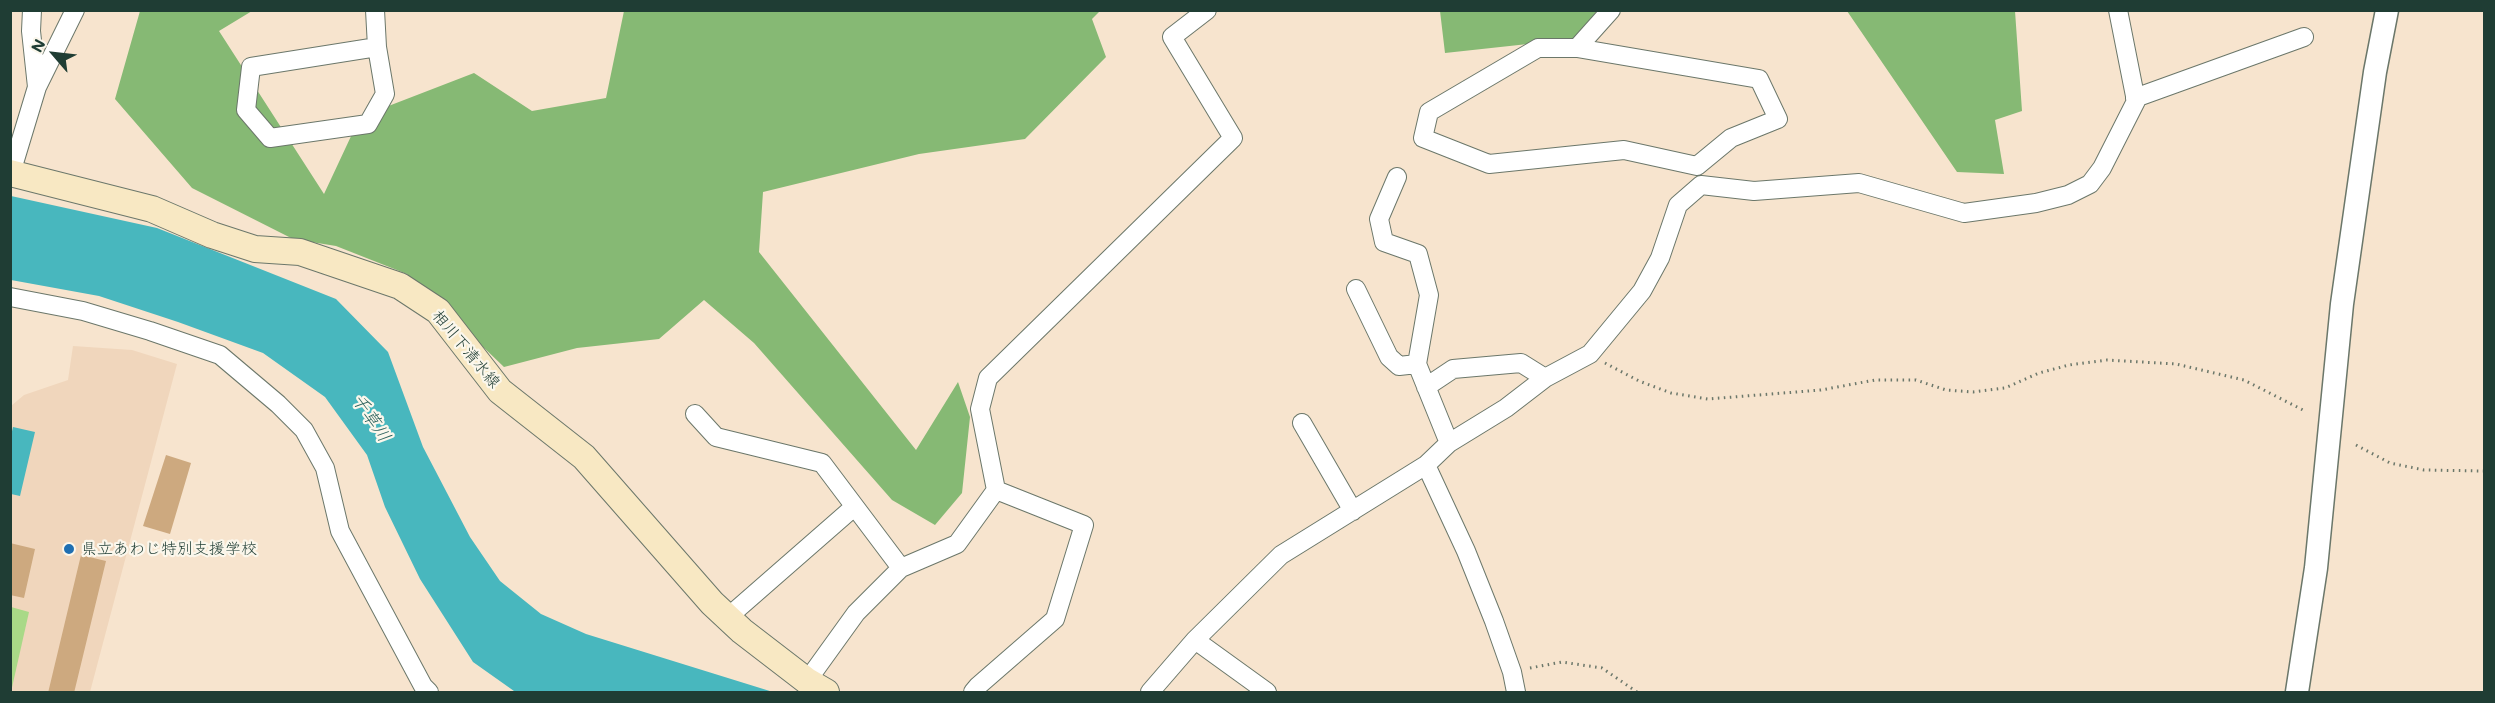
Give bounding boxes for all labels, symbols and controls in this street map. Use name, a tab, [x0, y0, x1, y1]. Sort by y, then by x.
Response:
north arrow	[24, 24, 84, 84]
text: N	[26, 35, 50, 56]
street label: 相川下清水線	[428, 306, 504, 392]
water label: 千草川	[347, 390, 395, 446]
place label: 県立あわじ特別支援学校	[81, 539, 257, 559]
marker: 県立あわじ特別支援学校	[62, 542, 76, 556]

